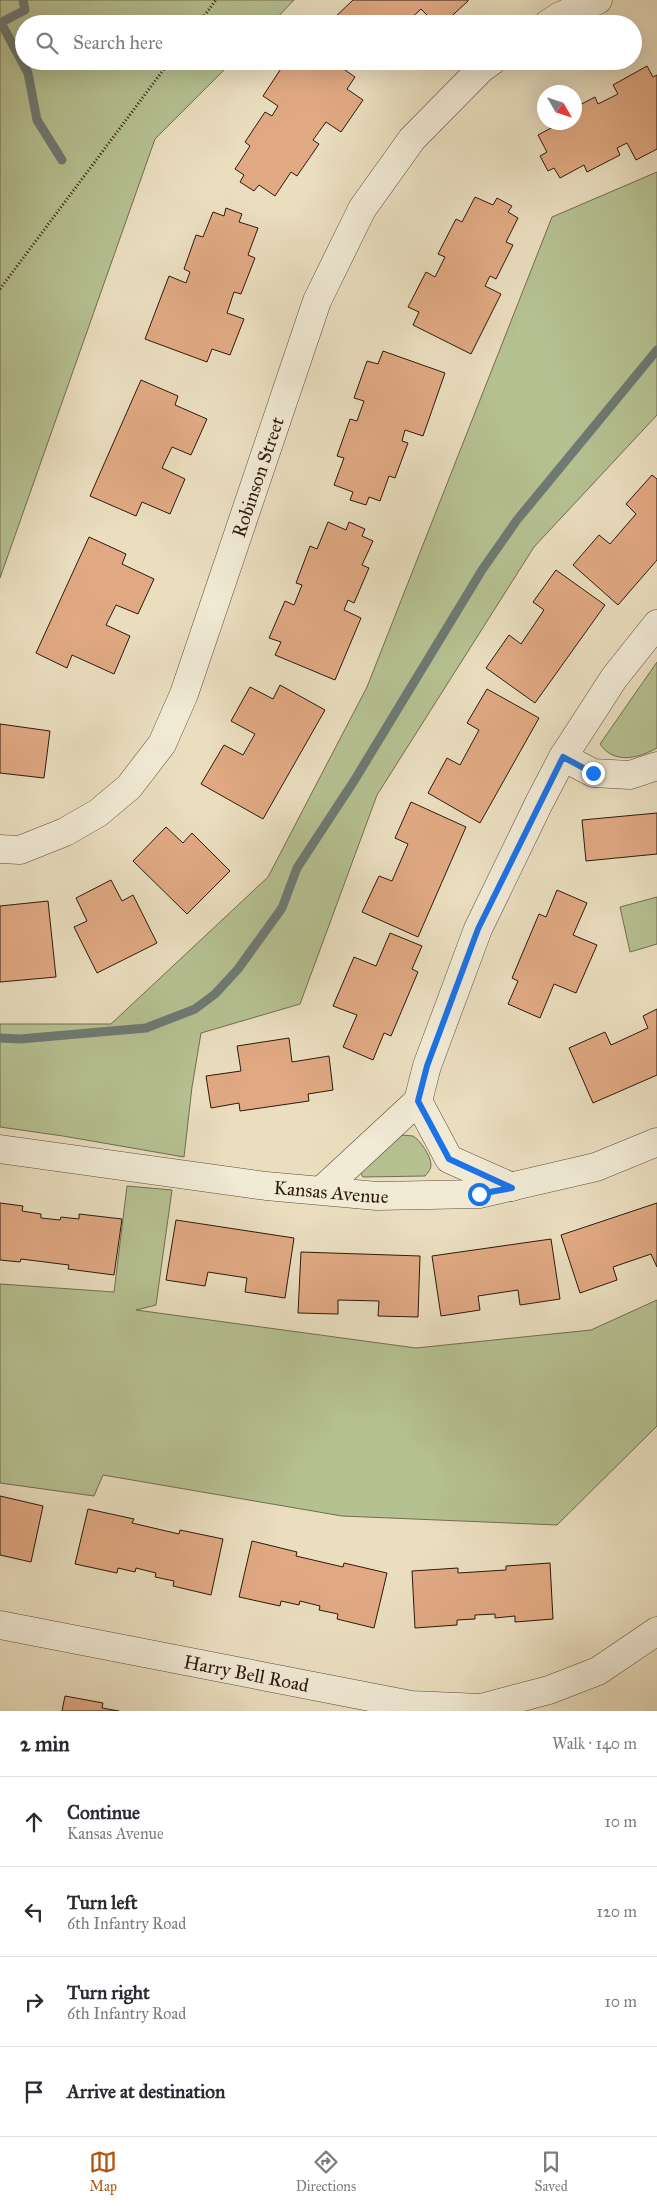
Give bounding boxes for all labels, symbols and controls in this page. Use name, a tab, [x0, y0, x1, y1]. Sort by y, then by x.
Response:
search box	[15, 15, 642, 70]
icon: search	[33, 29, 61, 57]
text: Search here	[73, 31, 163, 54]
north arrow	[537, 85, 582, 130]
street label: Robinson Street	[226, 413, 289, 540]
route end	[582, 762, 605, 785]
street label: Kansas Avenue	[273, 1175, 389, 1208]
route start	[468, 1183, 491, 1206]
street label: Harry Bell Road	[182, 1650, 311, 1696]
text: 2 min	[20, 1731, 70, 1757]
text: Walk · 140 m	[552, 1734, 637, 1753]
text: Continue	[67, 1801, 140, 1824]
icon: ahead	[20, 1808, 48, 1836]
text: 10 m	[605, 1812, 637, 1831]
text: Kansas Avenue	[67, 1824, 164, 1843]
text: Turn left	[67, 1891, 137, 1914]
icon: left	[20, 1898, 48, 1926]
text: 120 m	[597, 1902, 637, 1921]
text: 6th Infantry Road	[67, 1914, 186, 1933]
text: Turn right	[67, 1981, 150, 2004]
icon: right	[20, 1988, 48, 2016]
text: 10 m	[605, 1992, 637, 2011]
text: 6th Infantry Road	[67, 2004, 186, 2023]
icon: arrive	[20, 2078, 48, 2106]
text: Arrive at destination	[67, 2080, 225, 2103]
tab: Map	[89, 2148, 117, 2195]
tab: Directions	[296, 2148, 356, 2195]
tab: Saved	[535, 2148, 568, 2195]

